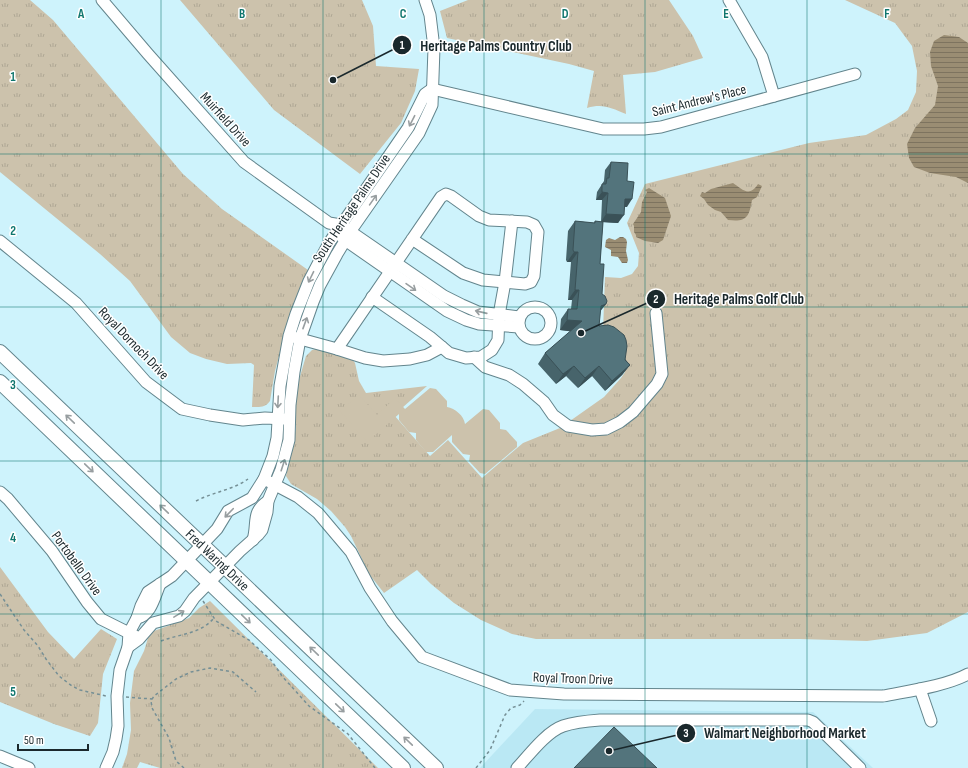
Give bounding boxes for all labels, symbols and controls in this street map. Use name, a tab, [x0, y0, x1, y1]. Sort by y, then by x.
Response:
text: A	[77, 6, 85, 22]
text: B	[239, 6, 245, 22]
text: C	[400, 6, 407, 22]
text: D	[562, 6, 569, 22]
text: E	[723, 6, 729, 22]
text: F	[884, 6, 890, 22]
callout: Heritage Palms Country Club	[392, 32, 580, 59]
text: Heritage Palms Country Club	[420, 37, 572, 56]
text: 1	[400, 38, 405, 53]
text: 1	[10, 69, 16, 85]
street label: Saint Andrew's Place	[650, 81, 748, 120]
street label: Muirfield Drive	[197, 88, 255, 150]
one-way arrow	[408, 115, 415, 127]
street label: South Heritage Palms Drive	[309, 151, 394, 266]
one-way arrow	[369, 195, 377, 206]
text: 2	[10, 223, 16, 239]
one-way arrow	[307, 271, 314, 283]
one-way arrow	[405, 283, 416, 291]
callout: Heritage Palms Golf Club	[646, 285, 812, 312]
text: Heritage Palms Golf Club	[674, 290, 804, 309]
text: 2	[653, 292, 659, 307]
street label: Royal Dornoch Drive	[95, 304, 172, 383]
one-way arrow	[474, 307, 487, 315]
one-way arrow	[302, 317, 309, 330]
text: 3	[10, 377, 16, 393]
one-way arrow	[275, 395, 282, 408]
one-way arrow	[65, 414, 75, 424]
one-way arrow	[280, 458, 287, 471]
one-way arrow	[84, 463, 94, 472]
one-way arrow	[159, 504, 169, 514]
one-way arrow	[224, 508, 233, 518]
street label: Fred Waring Drive	[182, 526, 253, 595]
street label: Portobello Drive	[48, 528, 106, 599]
text: 4	[10, 530, 16, 546]
one-way arrow	[173, 610, 185, 618]
one-way arrow	[241, 614, 251, 623]
one-way arrow	[308, 647, 319, 656]
street label: Royal Troon Drive	[533, 669, 613, 688]
text: 5	[10, 684, 16, 700]
one-way arrow	[335, 703, 345, 713]
callout: Walmart Neighborhood Market	[676, 720, 874, 747]
text: Walmart Neighborhood Market	[704, 724, 866, 743]
scale bar	[18, 726, 88, 752]
text: 3	[683, 726, 689, 741]
text: 50 m	[24, 733, 44, 748]
one-way arrow	[403, 736, 413, 746]

